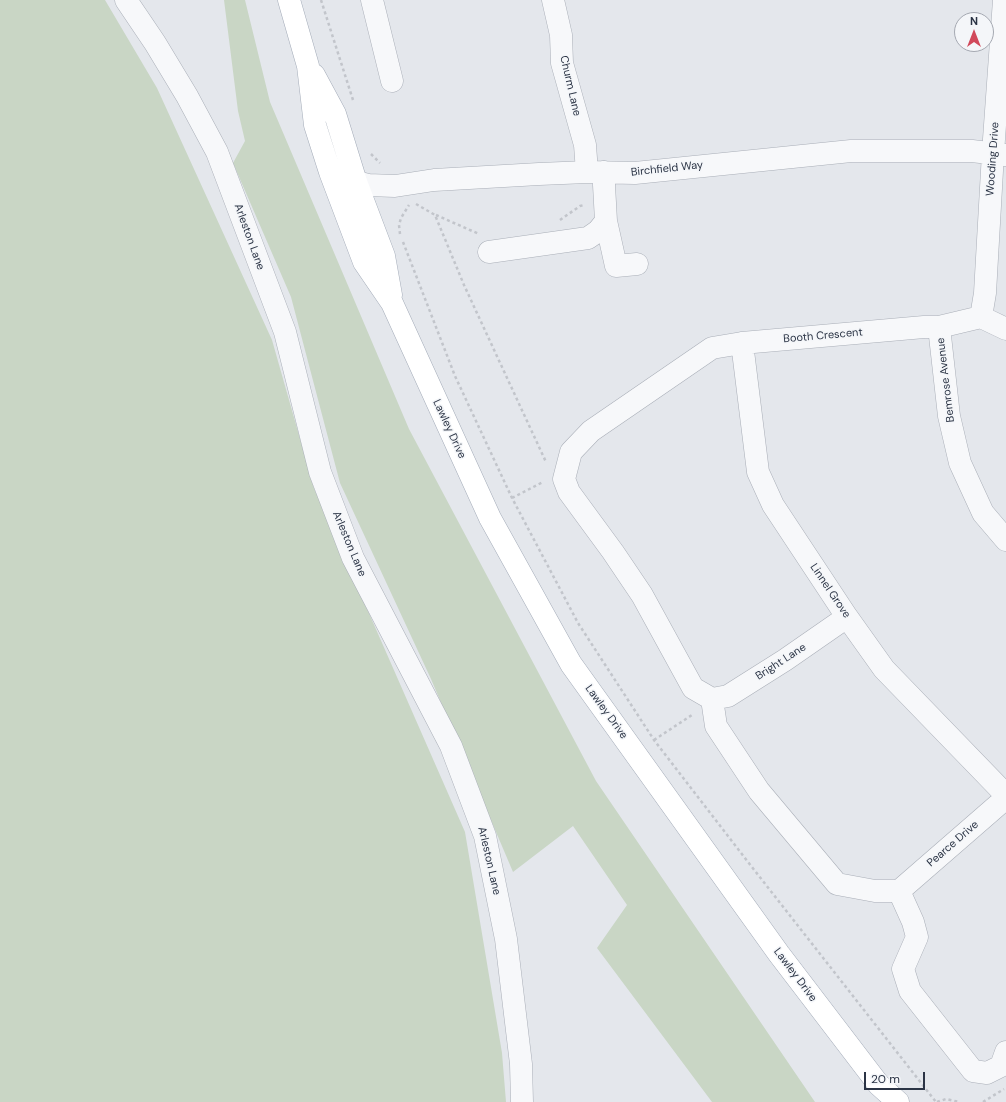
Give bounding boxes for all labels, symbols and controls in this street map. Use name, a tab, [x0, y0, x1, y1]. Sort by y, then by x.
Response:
north arrow	[954, 12, 994, 52]
text: N	[970, 14, 978, 28]
street label: Churm Lane	[557, 54, 583, 118]
street label: Wooding Drive	[984, 122, 1002, 196]
street label: Birchfield Way	[630, 159, 704, 179]
street label: Arleston Lane	[231, 202, 267, 272]
street label: Booth Crescent	[783, 326, 863, 346]
street label: Bemrose Avenue	[934, 337, 958, 423]
street label: Lawley Drive	[430, 397, 468, 461]
street label: Arleston Lane	[329, 509, 369, 579]
street label: Linnel Grove	[807, 561, 853, 621]
street label: Bright Lane	[753, 641, 809, 683]
street label: Lawley Drive	[582, 682, 630, 742]
street label: Pearce Drive	[925, 818, 981, 870]
street label: Arleston Lane	[475, 826, 503, 896]
street label: Lawley Drive	[771, 946, 819, 1004]
scale bar	[866, 1064, 927, 1090]
text: 20 m	[871, 1071, 900, 1087]

